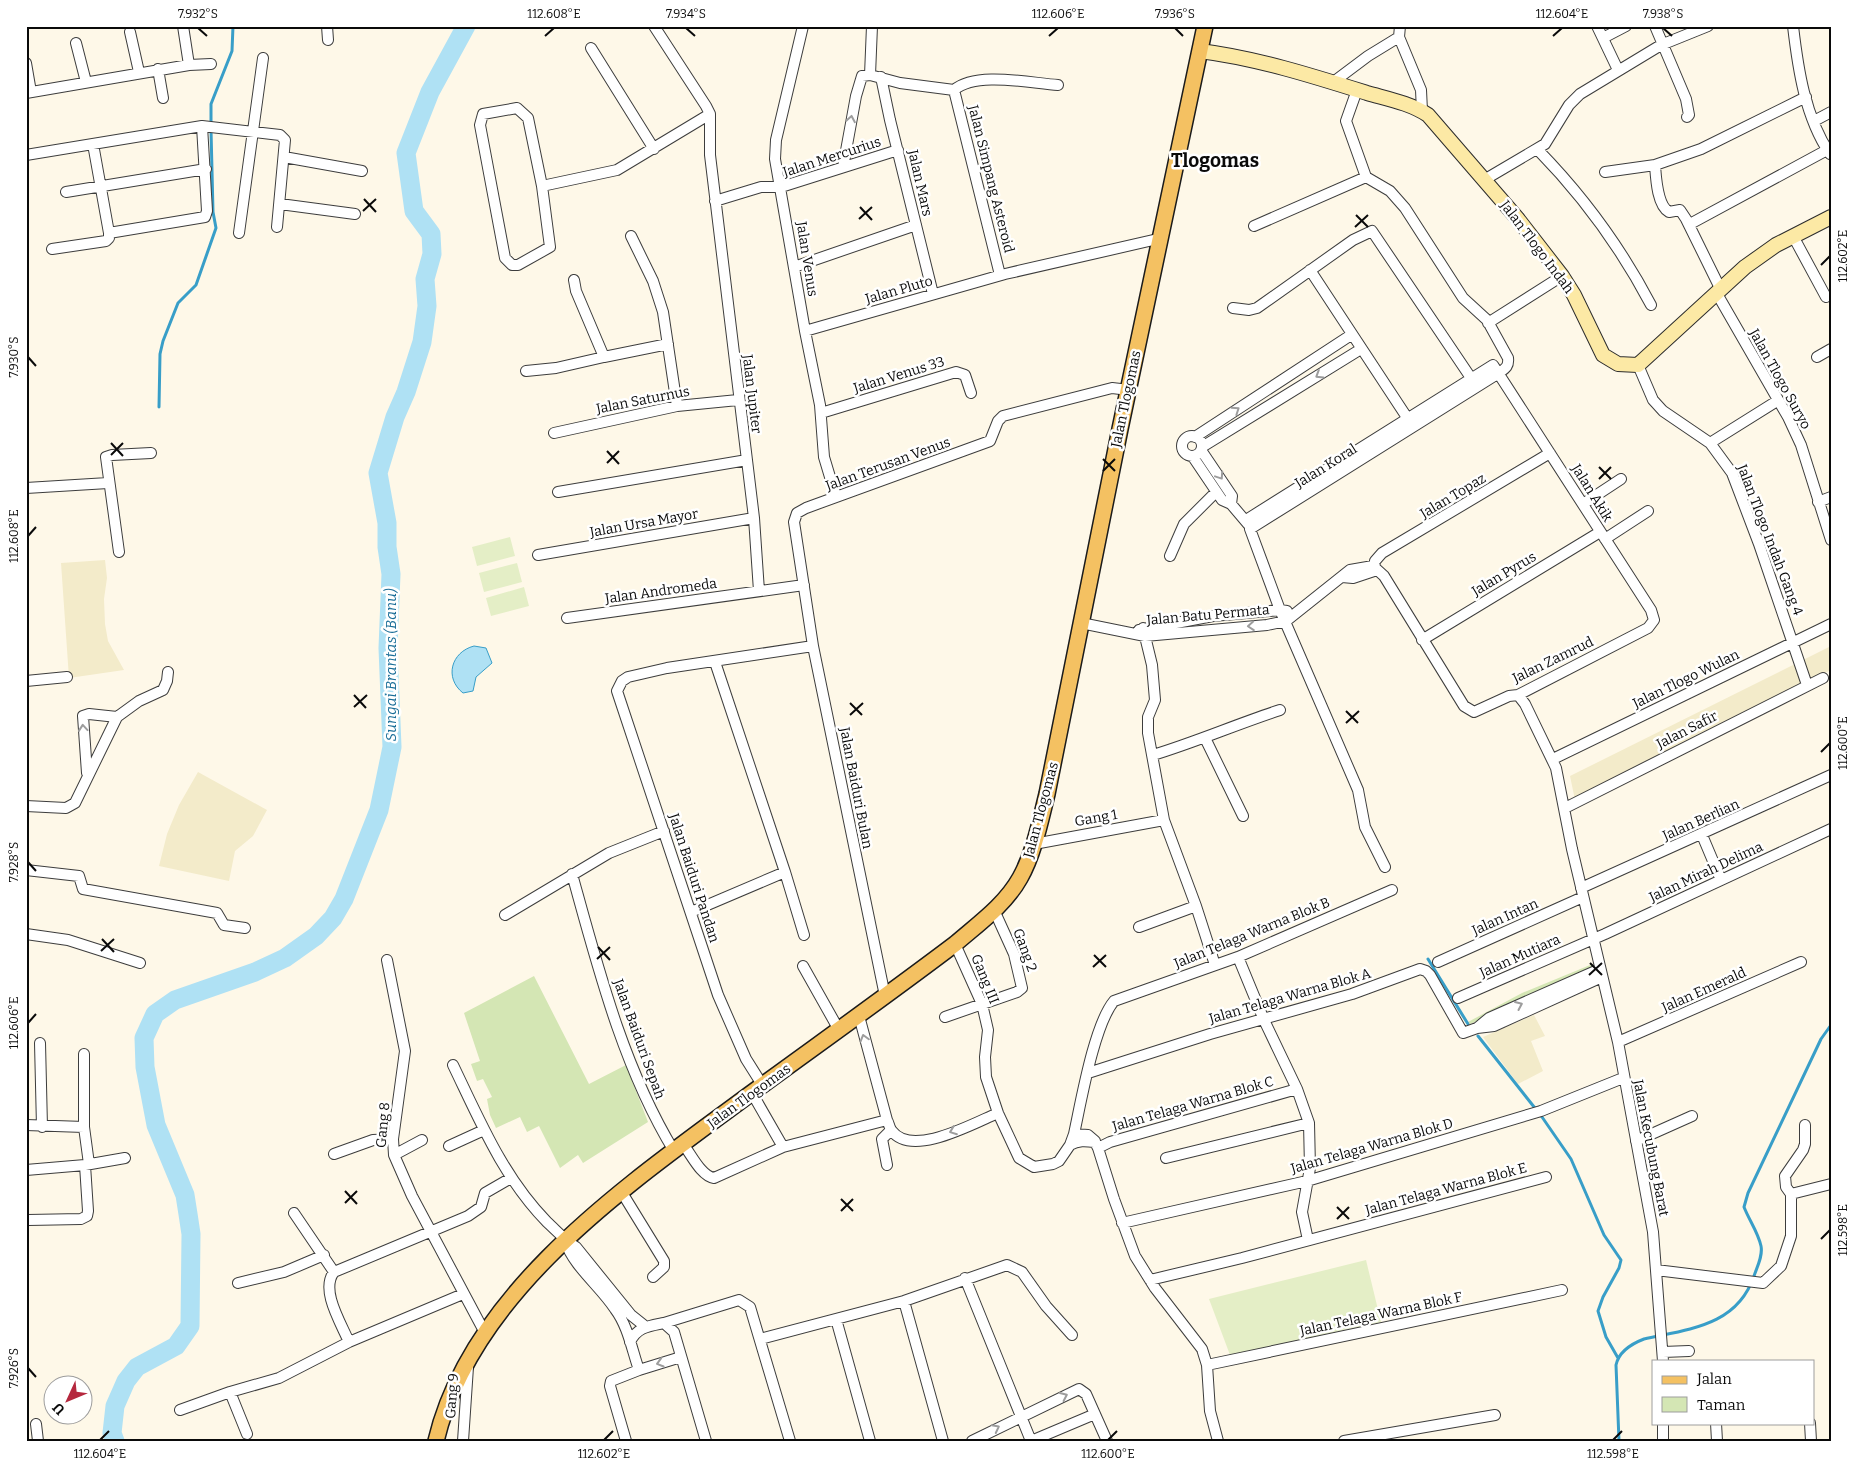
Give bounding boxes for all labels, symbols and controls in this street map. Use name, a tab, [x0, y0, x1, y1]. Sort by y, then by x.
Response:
text: 7.932°S	[178, 7, 218, 21]
text: 112.608°E	[527, 7, 581, 21]
text: 7.934°S	[666, 7, 706, 21]
text: 112.606°E	[1032, 7, 1084, 21]
text: 7.936°S	[1155, 7, 1195, 21]
text: 112.604°E	[1536, 7, 1588, 21]
text: 7.938°S	[1643, 7, 1683, 21]
street label: Jalan Simpang Asteroid	[964, 103, 1018, 255]
one-way arrow	[846, 115, 856, 124]
street label: Jalan Mercurius	[780, 133, 883, 181]
street label: Jalan Mars	[904, 147, 936, 218]
district label: Tlogomas	[1171, 149, 1259, 172]
street label: Jalan Tlogo Indah	[1496, 196, 1578, 297]
street label: Jalan Venus	[793, 219, 821, 298]
text: 112.602°E	[1836, 230, 1850, 282]
street label: Jalan Pluto	[863, 272, 934, 308]
street label: Jalan Tlogo Suryo	[1745, 325, 1815, 432]
text: 7.930°S	[7, 337, 21, 377]
street label: Jalan Tlogomas	[1107, 349, 1145, 450]
street label: Jalan Jupiter	[739, 353, 765, 435]
street label: Jalan Venus 33	[851, 353, 947, 397]
one-way arrow	[1316, 368, 1325, 378]
street label: Jalan Saturnus	[594, 383, 691, 418]
one-way arrow	[1230, 407, 1239, 416]
street label: Jalan Terusan Venus	[822, 433, 953, 495]
street label: Jalan Koral	[1291, 440, 1360, 492]
street label: Jalan Akik	[1567, 460, 1616, 525]
street label: Jalan Tlogo Indah Gang 4	[1733, 461, 1807, 618]
one-way arrow	[1214, 470, 1223, 480]
street label: Jalan Topaz	[1416, 470, 1489, 523]
street label: Jalan Ursa Mayor	[588, 505, 699, 541]
text: 112.608°E	[7, 509, 21, 563]
street label: Jalan Pyrus	[1468, 548, 1539, 600]
street label: Jalan Andromeda	[603, 575, 718, 607]
water label: Sungai Brantas (Banu)	[382, 588, 400, 741]
street label: Jalan Batu Permata	[1145, 601, 1271, 629]
one-way arrow	[1247, 621, 1255, 632]
street label: Jalan Zamrud	[1509, 633, 1596, 687]
street label: Jalan Tlogo Wulan	[1629, 646, 1742, 713]
street label: Jalan Safir	[1653, 707, 1720, 753]
text: 112.600°E	[1836, 716, 1850, 770]
one-way arrow	[78, 724, 89, 732]
street label: Jalan Baiduri Bulan	[836, 725, 876, 850]
street label: Jalan Tlogomas	[1020, 760, 1062, 861]
street label: Jalan Berlian	[1659, 795, 1742, 845]
street label: Gang 1	[1073, 806, 1119, 830]
street label: Jalan Baiduri Pandan	[665, 810, 723, 945]
street label: Jalan Mirah Delima	[1646, 838, 1766, 906]
text: 7.928°S	[7, 842, 21, 882]
street label: Jalan Telaga Warna Blok B	[1171, 894, 1332, 972]
street label: Jalan Intan	[1468, 895, 1541, 939]
street label: Gang 2	[1009, 926, 1041, 974]
street label: Jalan Mutiara	[1476, 931, 1563, 982]
street label: Gang III	[967, 952, 1003, 1006]
street label: Jalan Emerald	[1658, 964, 1749, 1017]
street label: Jalan Telaga Warna Blok A	[1206, 965, 1373, 1028]
street label: Jalan Baiduri Sepah	[609, 976, 669, 1101]
text: 112.606°E	[7, 997, 21, 1049]
one-way arrow	[1514, 1000, 1523, 1011]
one-way arrow	[859, 1034, 870, 1043]
street label: Jalan Tlogomas	[703, 1060, 794, 1132]
street label: Jalan Telaga Warna Blok C	[1110, 1073, 1276, 1135]
street label: Jalan Kecubung Barat	[1629, 1077, 1673, 1218]
street label: Gang 8	[373, 1101, 393, 1149]
street label: Jalan Telaga Warna Blok D	[1288, 1115, 1455, 1178]
one-way arrow	[949, 1125, 958, 1135]
street label: Jalan Telaga Warna Blok E	[1362, 1159, 1529, 1219]
text: 112.598°E	[1836, 1204, 1850, 1256]
street label: Jalan Telaga Warna Blok F	[1297, 1288, 1464, 1340]
text: 7.926°S	[7, 1348, 21, 1388]
one-way arrow	[656, 1358, 665, 1368]
legend	[1652, 1360, 1814, 1424]
text: Jalan	[1696, 1370, 1732, 1388]
street label: Gang 9	[442, 1373, 462, 1419]
north arrow	[42, 1374, 92, 1424]
one-way arrow	[1059, 1391, 1068, 1402]
text: Taman	[1697, 1396, 1746, 1414]
text: U	[49, 1399, 69, 1418]
one-way arrow	[991, 1424, 1000, 1434]
text: 112.604°E	[74, 1447, 126, 1461]
text: 112.602°E	[578, 1447, 630, 1461]
text: 112.600°E	[1081, 1447, 1135, 1461]
text: 112.598°E	[1587, 1447, 1639, 1461]

